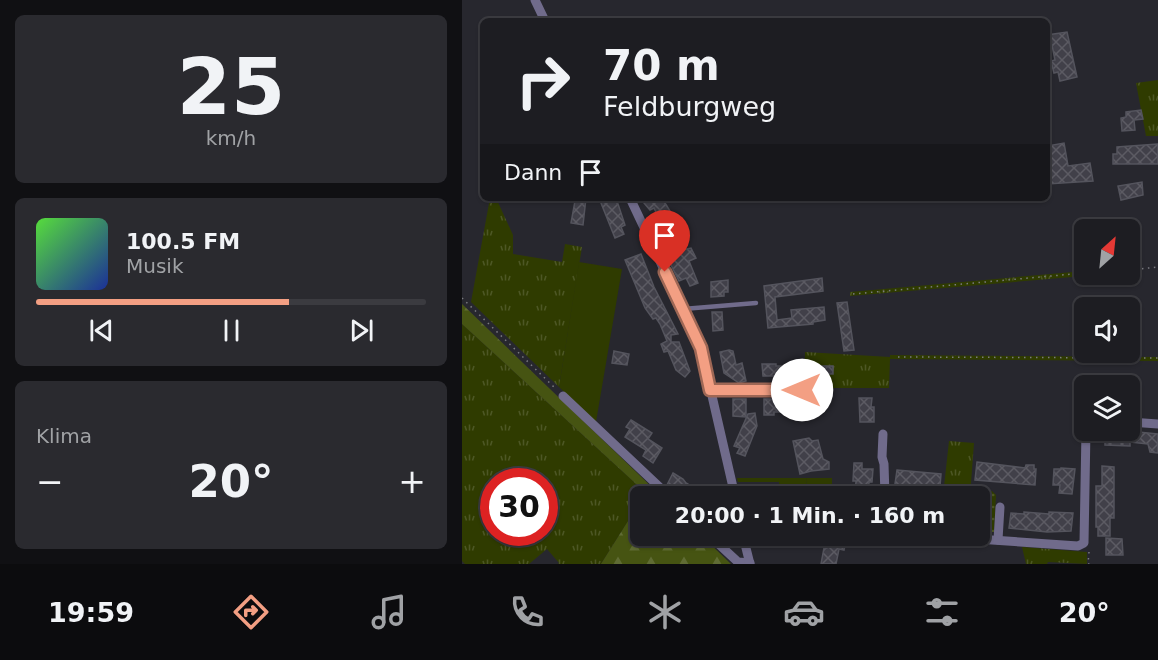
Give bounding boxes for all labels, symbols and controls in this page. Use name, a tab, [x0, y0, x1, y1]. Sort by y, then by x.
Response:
text: 70 m	[603, 41, 720, 90]
text: 25	[177, 42, 285, 132]
icon: right	[504, 42, 582, 120]
text: Feldburgweg	[603, 91, 776, 122]
text: km/h	[206, 126, 256, 150]
icon: arrive	[574, 156, 607, 189]
text: Dann	[504, 160, 562, 185]
pin	[639, 210, 690, 272]
icon: arrive	[648, 219, 681, 252]
north arrow	[1074, 219, 1140, 285]
map controls	[1074, 219, 1140, 441]
text: 100.5 FM	[126, 229, 240, 254]
text: Musik	[126, 254, 184, 278]
button: sound	[1074, 297, 1140, 363]
icon: previous	[85, 314, 118, 347]
icon: pause	[215, 314, 248, 347]
icon: next	[345, 314, 378, 347]
position arrow	[770, 358, 834, 422]
button: layers	[1074, 375, 1140, 441]
text: Klima	[36, 424, 92, 448]
text: 20°	[188, 455, 274, 508]
text: −	[36, 462, 64, 501]
text: +	[398, 462, 426, 501]
speed limit sign: 30	[480, 468, 558, 546]
text: 20:00 · 1 Min. · 160 m	[675, 503, 945, 528]
icon: directions	[230, 591, 272, 633]
icon: music	[368, 591, 410, 633]
icon: phone	[506, 591, 548, 633]
icon: climate	[644, 591, 686, 633]
icon: car	[783, 591, 825, 633]
icon: filters	[921, 591, 963, 633]
text: 19:59	[48, 597, 134, 628]
text: 20°	[1059, 597, 1110, 628]

